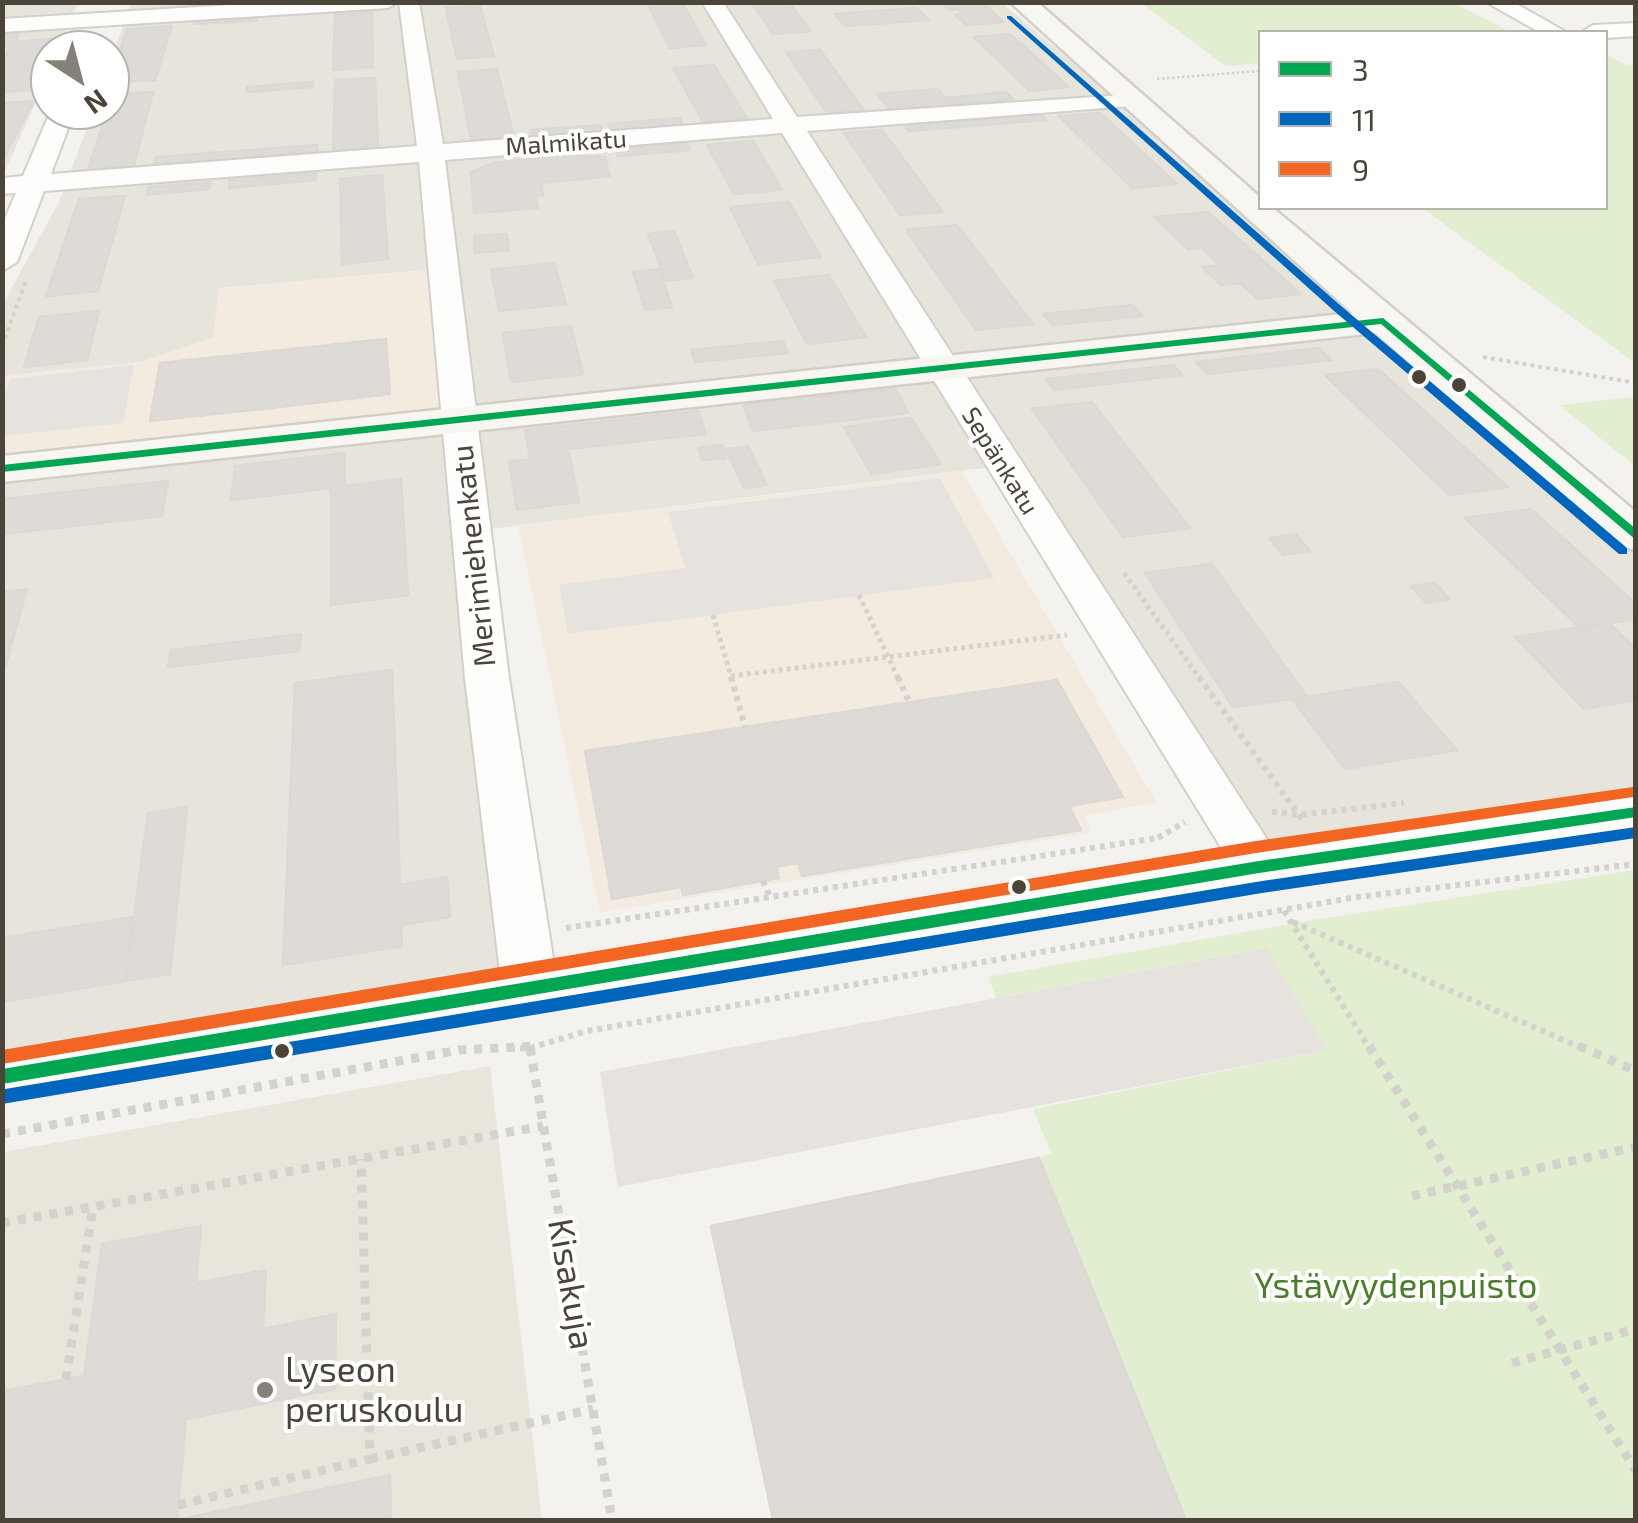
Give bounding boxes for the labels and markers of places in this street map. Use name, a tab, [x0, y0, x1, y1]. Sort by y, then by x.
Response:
unlabelled marker	[1409, 367, 1429, 387]
unlabelled marker	[1449, 375, 1469, 395]
unlabelled marker	[1009, 877, 1029, 897]
unlabelled marker	[272, 1041, 292, 1061]
place label: Lyseon peruskoulu	[285, 1349, 463, 1431]
marker: Lyseon peruskoulu	[254, 1379, 276, 1401]

